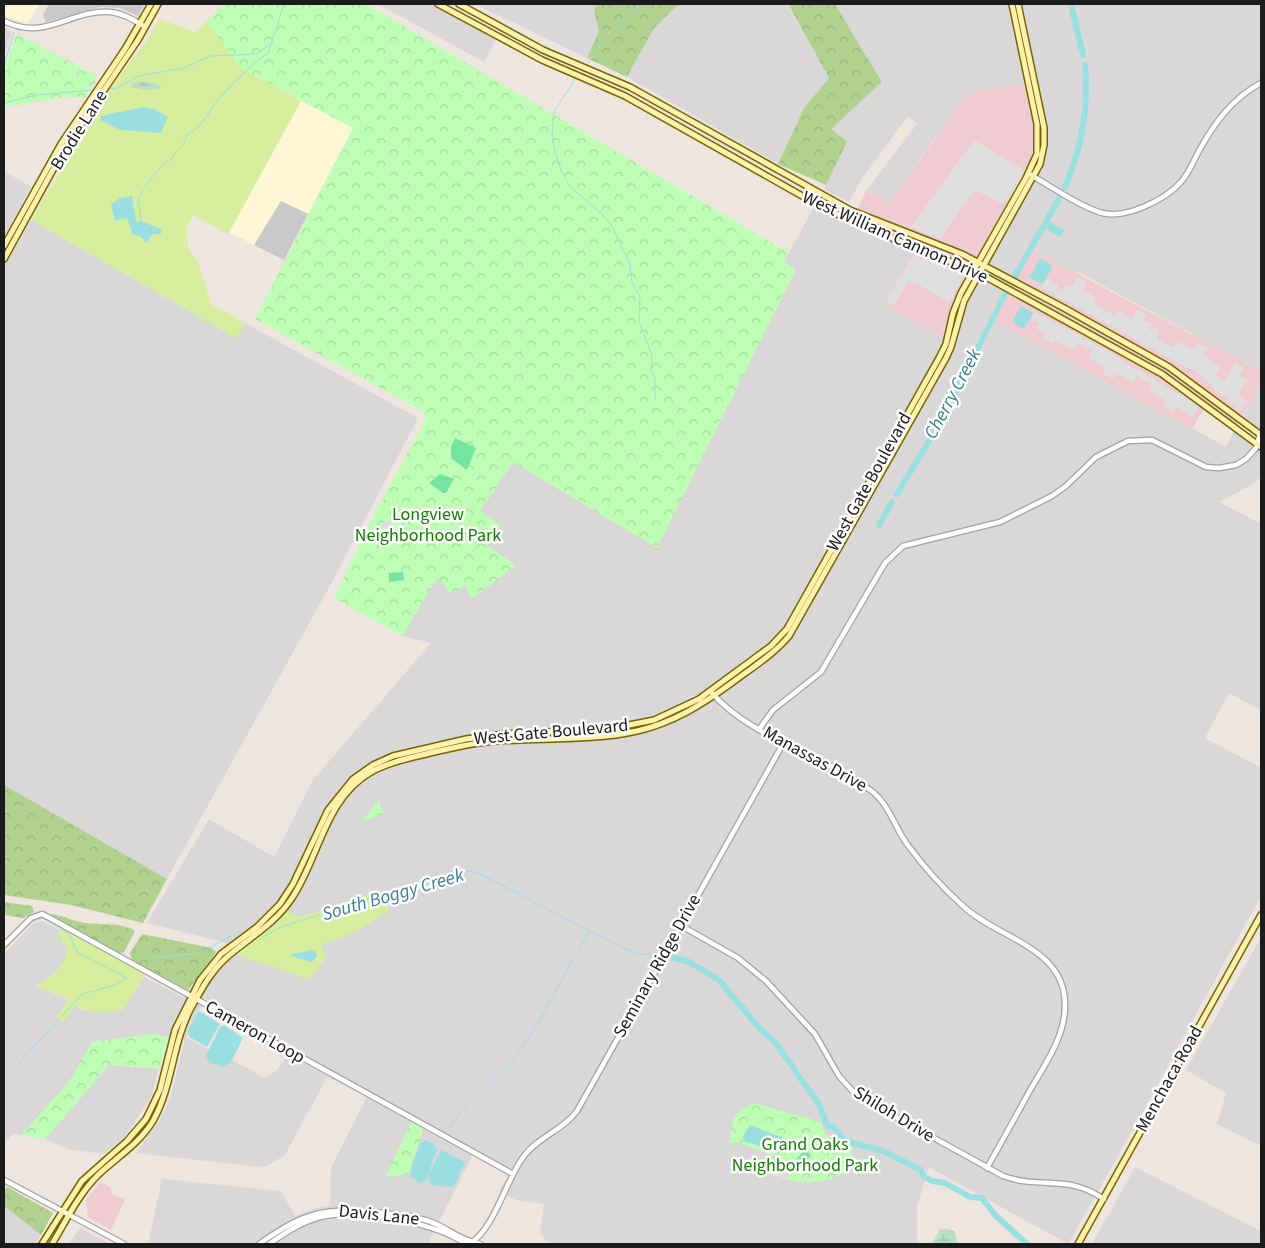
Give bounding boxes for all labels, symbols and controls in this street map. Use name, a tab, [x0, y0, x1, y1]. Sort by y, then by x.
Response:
street label: Brodie Lane	[45, 85, 113, 175]
street label: West William Cannon Drive	[798, 185, 992, 289]
water label: Cherry Creek	[918, 343, 989, 444]
street label: West Gate Boulevard	[820, 408, 918, 556]
park label: Longview Neighborhood Park	[355, 502, 501, 548]
street label: West Gate Boulevard	[473, 713, 629, 751]
street label: Manassas Drive	[758, 720, 872, 798]
water label: South Boggy Creek	[319, 862, 468, 928]
street label: Seminary Ridge Drive	[607, 890, 707, 1042]
street label: Cameron Loop	[201, 994, 309, 1070]
street label: Menchaca Road	[1129, 1021, 1209, 1137]
street label: Shiloh Drive	[849, 1080, 939, 1148]
park label: Grand Oaks Neighborhood Park	[732, 1132, 878, 1178]
street label: Davis Lane	[338, 1198, 421, 1232]

